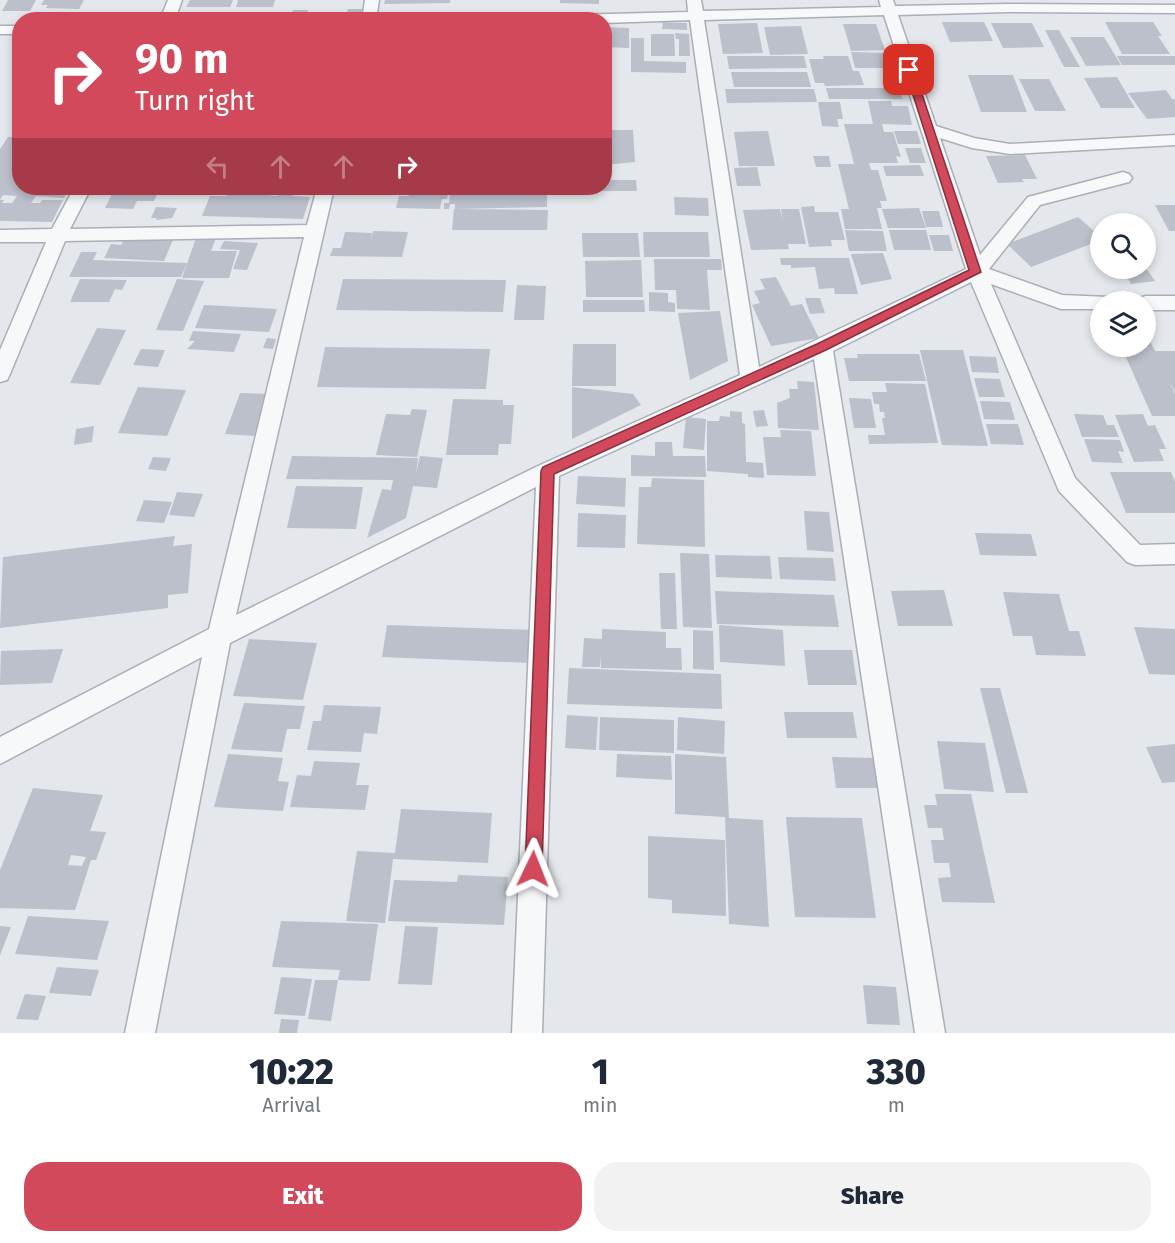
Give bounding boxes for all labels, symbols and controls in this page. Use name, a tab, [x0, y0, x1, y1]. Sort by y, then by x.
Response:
text: 90 m	[135, 34, 229, 84]
icon: right	[36, 36, 114, 114]
pin	[883, 44, 934, 95]
icon: arrive	[892, 53, 925, 86]
text: Turn right	[135, 85, 255, 117]
icon: left	[201, 150, 234, 183]
icon: ahead	[264, 150, 297, 183]
icon: ahead	[327, 150, 360, 183]
icon: right	[390, 150, 423, 183]
map controls	[1090, 213, 1156, 357]
button: search	[1090, 213, 1156, 279]
button: layers	[1090, 291, 1156, 357]
position arrow	[501, 837, 565, 901]
text: 10:22	[249, 1050, 334, 1094]
text: 1	[592, 1050, 609, 1094]
text: 330	[867, 1050, 926, 1094]
text: Arrival	[262, 1093, 321, 1117]
text: min	[583, 1093, 617, 1117]
text: m	[888, 1093, 905, 1117]
button: Exit	[24, 1162, 582, 1231]
button: Share	[594, 1162, 1151, 1231]

